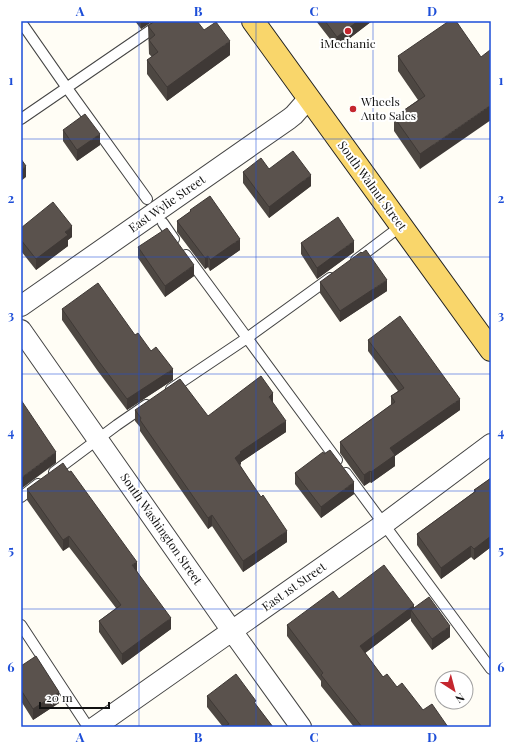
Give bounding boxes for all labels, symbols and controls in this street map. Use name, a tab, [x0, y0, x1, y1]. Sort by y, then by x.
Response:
text: A	[75, 2, 85, 19]
text: B	[194, 2, 203, 19]
text: C	[309, 2, 319, 19]
text: D	[427, 2, 437, 19]
marker: iMechanic	[343, 26, 353, 36]
place label: iMechanic	[320, 35, 376, 51]
text: 1	[9, 71, 14, 88]
text: 1	[499, 71, 504, 88]
place label: Wheels Auto Sales	[360, 93, 416, 123]
marker: Wheels Auto Sales	[348, 104, 358, 114]
street label: South Walnut Street	[335, 137, 411, 234]
street label: East Wylie Street	[125, 170, 208, 236]
text: 2	[8, 189, 15, 206]
text: 2	[498, 189, 505, 206]
text: 3	[8, 306, 14, 323]
text: 3	[498, 306, 504, 323]
text: 4	[8, 423, 15, 440]
text: 4	[498, 423, 505, 440]
street label: South Washington Street	[117, 469, 207, 588]
text: 5	[8, 541, 14, 558]
text: 5	[498, 541, 504, 558]
street label: East 1st Street	[258, 558, 329, 614]
text: 6	[7, 658, 15, 675]
text: 6	[497, 658, 505, 675]
north arrow	[434, 670, 474, 710]
scale bar	[40, 684, 109, 710]
text: 20 m	[46, 689, 73, 705]
text: N	[453, 690, 468, 707]
text: A	[75, 728, 85, 745]
text: B	[194, 728, 203, 745]
text: C	[309, 728, 319, 745]
text: D	[427, 728, 437, 745]

